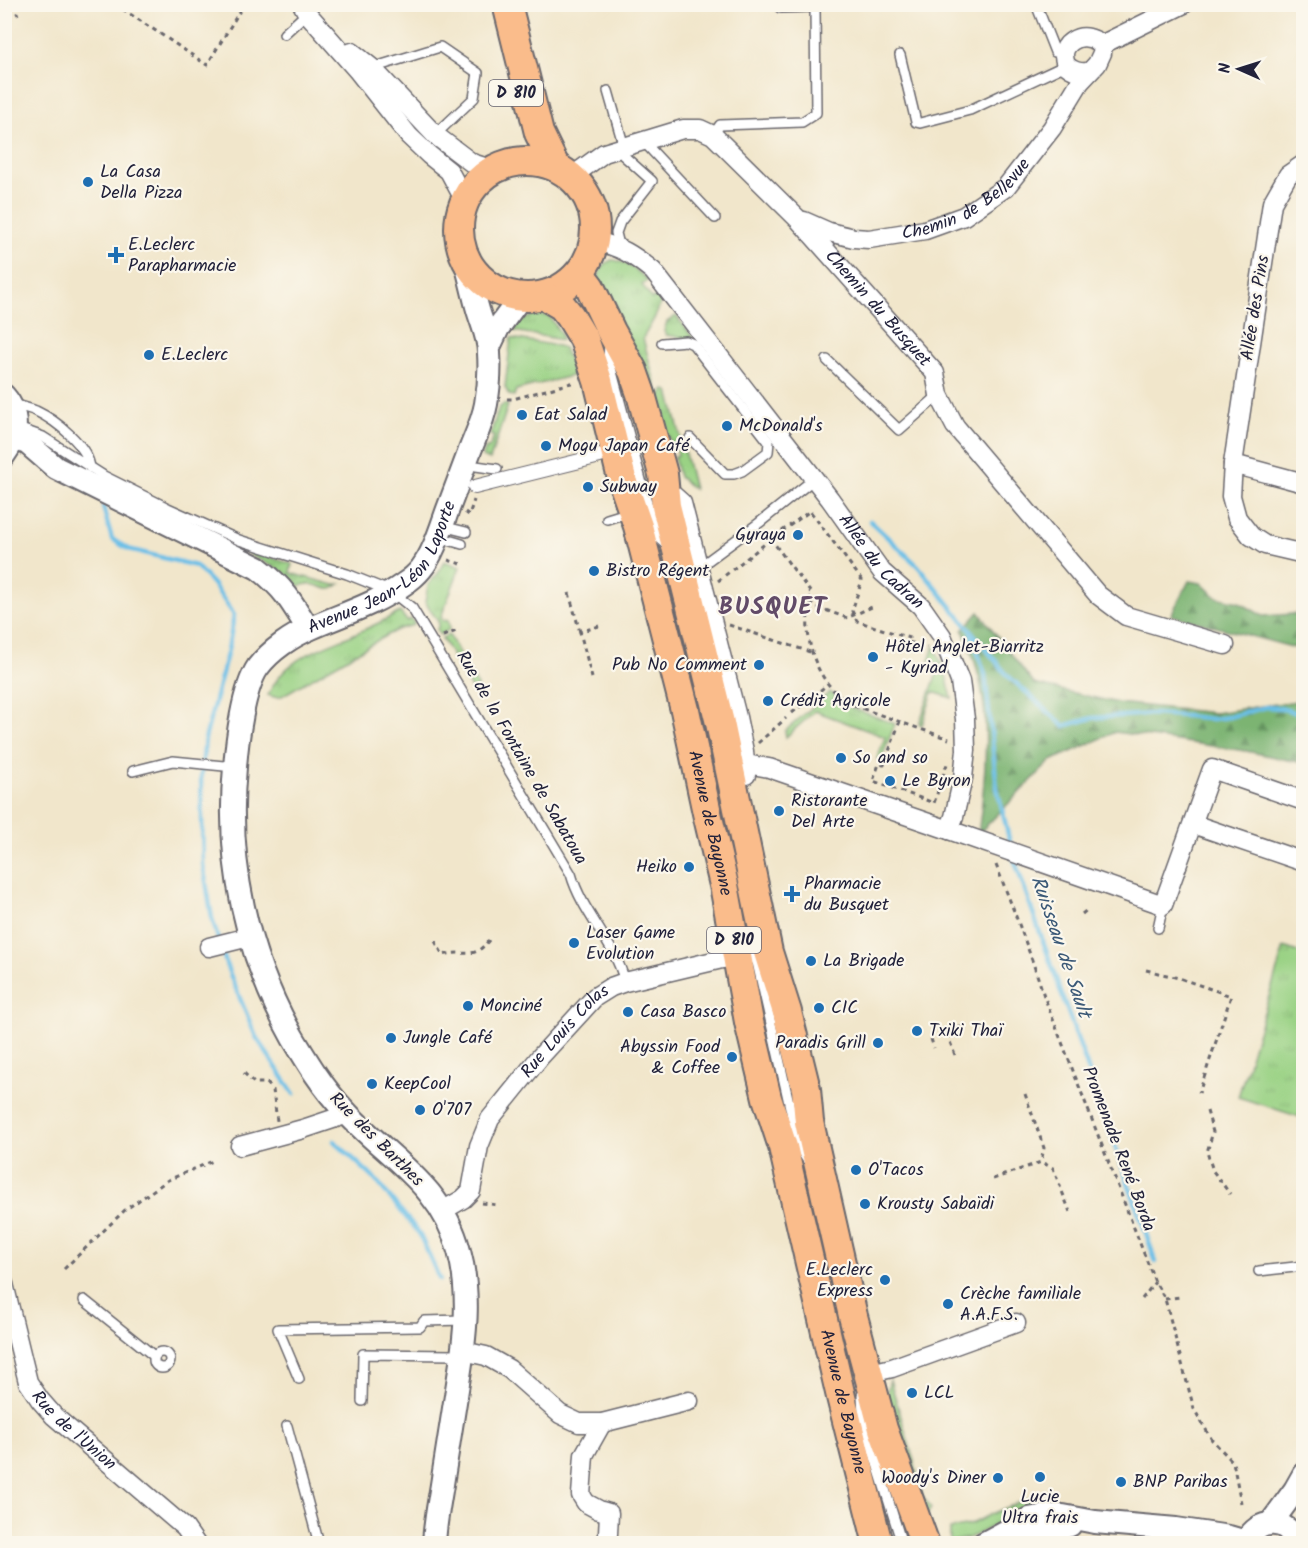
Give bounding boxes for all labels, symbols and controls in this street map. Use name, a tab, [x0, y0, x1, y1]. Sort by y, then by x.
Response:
north arrow	[1209, 39, 1269, 99]
text: N	[1213, 63, 1238, 74]
road number: D 810	[489, 80, 543, 106]
street label: Chemin de Bellevue	[900, 152, 1038, 248]
place label: La Casa Della Pizza	[100, 158, 183, 208]
marker: La Casa Della Pizza	[81, 175, 95, 189]
place label: E.Leclerc Parapharmacie	[128, 231, 236, 281]
street label: Chemin du Busquet	[817, 243, 939, 375]
marker: E.Leclerc Parapharmacie	[109, 248, 123, 262]
street label: Allée des Pins	[1233, 253, 1279, 363]
place label: E.Leclerc	[161, 341, 228, 370]
marker: E.Leclerc	[142, 348, 156, 362]
place label: Eat Salad	[534, 401, 608, 430]
marker: Eat Salad	[515, 408, 529, 422]
place label: McDonald's	[739, 412, 823, 441]
marker: McDonald's	[720, 419, 734, 433]
place label: Mogu Japan Café	[558, 432, 690, 461]
marker: Mogu Japan Café	[539, 439, 553, 453]
place label: Subway	[600, 473, 657, 502]
marker: Subway	[581, 480, 595, 494]
street label: Avenue Jean-Léon Laporte	[303, 497, 464, 642]
street label: Allée du Cadran	[831, 508, 931, 617]
place label: Gyraya	[735, 521, 786, 550]
marker: Gyraya	[791, 528, 805, 542]
place label: Bistro Régent	[606, 557, 710, 586]
marker: Bistro Régent	[587, 564, 601, 578]
district label: BUSQUET	[718, 588, 828, 627]
place label: Hôtel Anglet-Biarritz - Kyriad	[885, 633, 1044, 683]
street label: Rue de la Fontaine de Sabatoua	[448, 646, 594, 870]
marker: Hôtel Anglet-Biarritz - Kyriad	[866, 650, 880, 664]
place label: Pub No Comment	[612, 651, 748, 680]
marker: Pub No Comment	[752, 658, 766, 672]
place label: Crédit Agricole	[780, 687, 890, 716]
marker: Crédit Agricole	[761, 694, 775, 708]
place label: So and so	[853, 744, 928, 773]
street label: Avenue de Bayonne	[680, 748, 740, 898]
marker: So and so	[834, 751, 848, 765]
place label: Le Byron	[902, 767, 971, 796]
marker: Le Byron	[883, 774, 897, 788]
place label: Ristorante Del Arte	[791, 787, 868, 837]
marker: Ristorante Del Arte	[772, 804, 786, 818]
place label: Heiko	[636, 853, 677, 882]
marker: Heiko	[682, 860, 696, 874]
place label: Pharmacie du Busquet	[804, 870, 890, 920]
water label: Ruisseau de Sault	[1021, 872, 1100, 1025]
marker: Pharmacie du Busquet	[785, 887, 799, 901]
place label: Laser Game Evolution	[586, 919, 675, 969]
road number: D 810	[707, 927, 761, 953]
marker: Laser Game Evolution	[567, 936, 581, 950]
place label: La Brigade	[823, 947, 904, 976]
marker: La Brigade	[804, 954, 818, 968]
street label: Rue Louis Colas	[514, 977, 615, 1085]
place label: Monciné	[480, 992, 543, 1021]
place label: CIC	[831, 994, 858, 1023]
place label: Casa Basco	[640, 998, 726, 1027]
marker: Monciné	[461, 999, 475, 1013]
marker: CIC	[812, 1001, 826, 1015]
marker: Casa Basco	[621, 1005, 635, 1019]
place label: Txiki Thaï	[929, 1017, 1004, 1046]
place label: Jungle Café	[403, 1024, 493, 1053]
marker: Txiki Thaï	[910, 1024, 924, 1038]
place label: Paradis Grill	[775, 1029, 867, 1058]
marker: Jungle Café	[384, 1031, 398, 1045]
place label: Abyssin Food & Coffee	[620, 1033, 721, 1083]
marker: Paradis Grill	[871, 1036, 885, 1050]
marker: Abyssin Food & Coffee	[725, 1050, 739, 1064]
street label: Promenade René Borda	[1073, 1062, 1163, 1236]
place label: KeepCool	[384, 1070, 452, 1099]
marker: KeepCool	[365, 1077, 379, 1091]
street label: Rue des Barthes	[322, 1086, 431, 1195]
place label: O'707	[432, 1096, 472, 1125]
marker: O'707	[413, 1103, 427, 1117]
place label: O'Tacos	[868, 1156, 924, 1185]
marker: O'Tacos	[849, 1163, 863, 1177]
place label: Krousty Sabaïdi	[877, 1190, 995, 1219]
marker: Krousty Sabaïdi	[858, 1197, 872, 1211]
place label: E.Leclerc Express	[806, 1256, 873, 1306]
marker: E.Leclerc Express	[878, 1273, 892, 1287]
place label: Crèche familiale A.A.F.S.	[960, 1280, 1081, 1330]
marker: Crèche familiale A.A.F.S.	[941, 1297, 955, 1311]
street label: Avenue de Bayonne	[811, 1326, 874, 1477]
place label: LCL	[924, 1379, 954, 1408]
street label: Rue de l'Union	[23, 1385, 123, 1478]
marker: LCL	[905, 1386, 919, 1400]
place label: Woody's Diner	[881, 1464, 987, 1493]
place label: BNP Paribas	[1133, 1468, 1228, 1497]
marker: Lucie Ultra frais	[1033, 1470, 1047, 1484]
marker: Woody's Diner	[991, 1471, 1005, 1485]
marker: BNP Paribas	[1114, 1475, 1128, 1489]
place label: Lucie Ultra frais	[1002, 1483, 1079, 1533]

